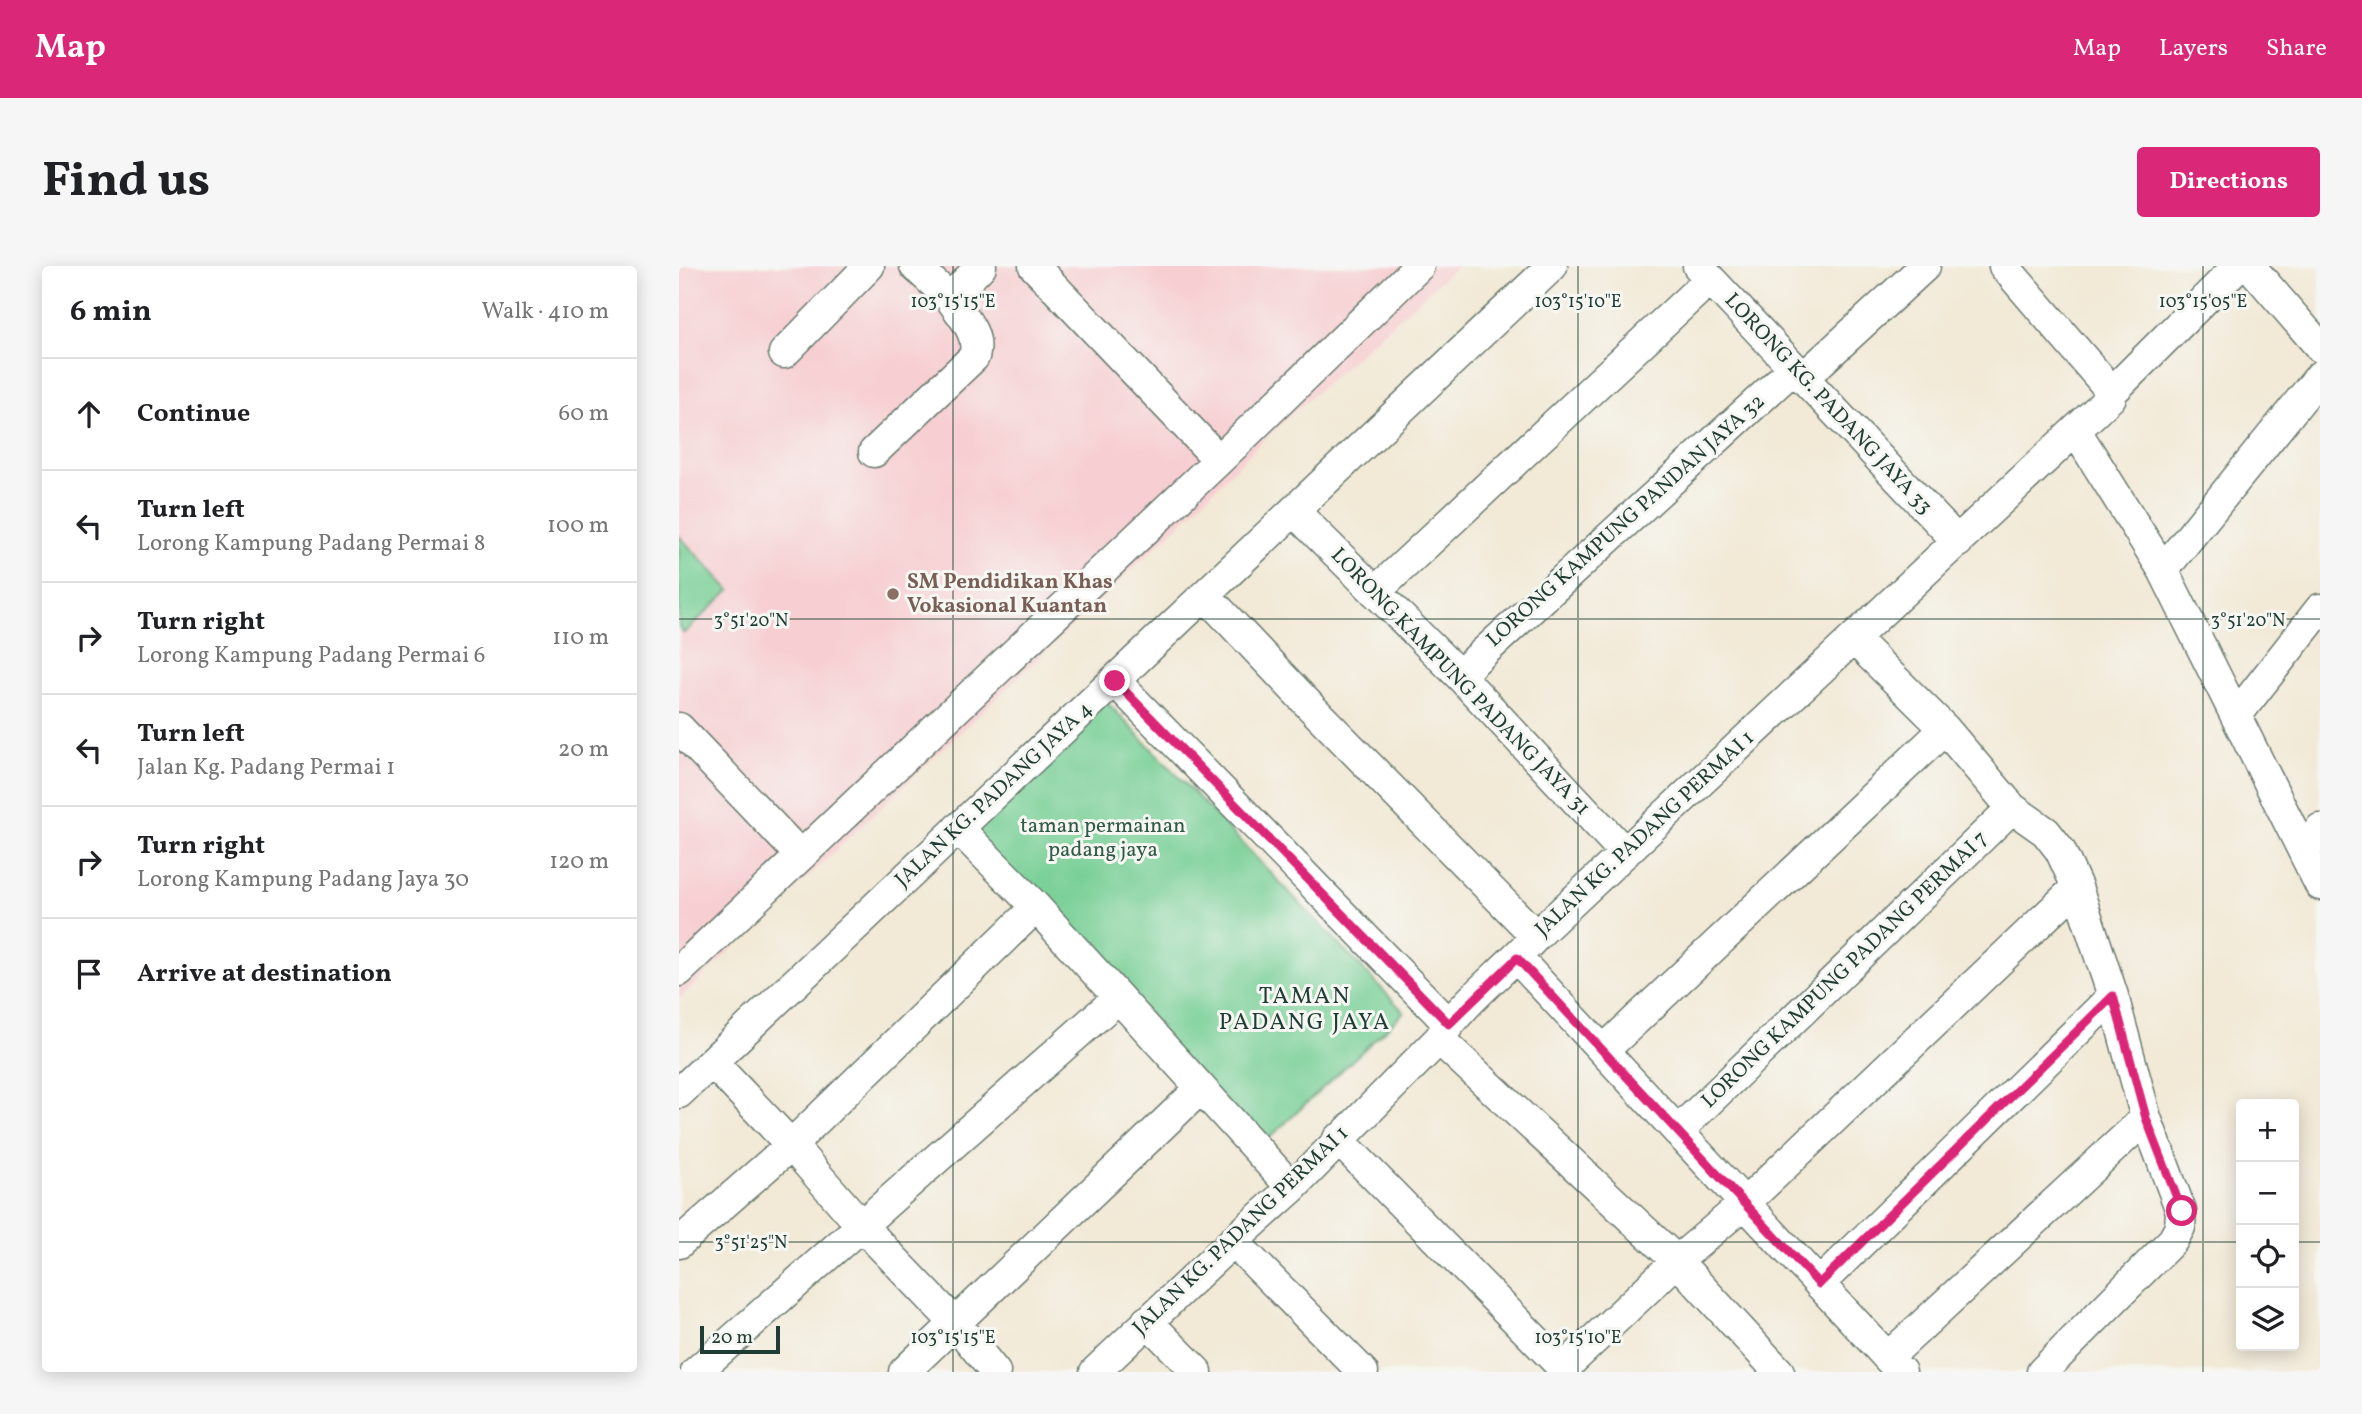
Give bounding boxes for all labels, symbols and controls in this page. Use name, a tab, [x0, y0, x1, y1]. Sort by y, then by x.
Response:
text: Map	[35, 26, 106, 72]
text: Map	[2073, 32, 2121, 66]
text: Layers	[2159, 32, 2228, 66]
text: Share	[2266, 32, 2327, 66]
button: Directions	[2137, 147, 2320, 217]
text: Find us	[42, 148, 210, 217]
street label: LORONG KG. PADANG JAYA 33	[1717, 287, 1939, 521]
text: 103°15'15"E	[910, 290, 996, 315]
text: 103°15'10"E	[1535, 290, 1622, 315]
text: 103°15'05"E	[2159, 290, 2247, 315]
text: 6 min	[70, 291, 152, 333]
text: Walk · 410 m	[482, 296, 609, 328]
street label: LORONG KAMPUNG PANDAN JAYA 32	[1480, 388, 1772, 654]
icon: ahead	[70, 395, 108, 433]
text: Continue	[137, 396, 250, 432]
text: 60 m	[559, 398, 609, 430]
text: Turn left	[137, 492, 245, 528]
icon: left	[70, 507, 108, 545]
text: 100 m	[547, 510, 609, 542]
text: Lorong Kampung Padang Permai 8	[137, 528, 486, 560]
street label: LORONG KAMPUNG PADANG JAYA 31	[1324, 542, 1596, 822]
place label: SM Pendidikan Khas Vokasional Kuantan	[907, 568, 1113, 621]
marker: SM Pendidikan Khas Vokasional Kuantan	[885, 586, 901, 602]
text: Turn right	[137, 604, 265, 640]
text: 3°51'20"N	[714, 609, 788, 634]
text: 3°51'20"N	[2211, 609, 2285, 634]
icon: right	[70, 619, 108, 657]
text: 110 m	[552, 622, 609, 654]
text: Lorong Kampung Padang Permai 6	[137, 640, 485, 672]
route end	[1099, 665, 1130, 696]
street label: JALAN KG. PADANG JAYA 4	[889, 696, 1099, 894]
text: Turn left	[137, 716, 245, 752]
street label: JALAN KG. PADANG PERMAI 1	[1529, 724, 1761, 944]
icon: left	[70, 731, 108, 769]
text: 20 m	[558, 734, 609, 766]
text: Jalan Kg. Padang Permai 1	[137, 752, 395, 784]
park label: taman permainan padang jaya	[1020, 812, 1186, 865]
street label: LORONG KAMPUNG PADANG PERMAI 7	[1695, 825, 1995, 1115]
text: Turn right	[137, 828, 265, 864]
icon: right	[70, 843, 108, 881]
text: 120 m	[549, 846, 609, 878]
text: Lorong Kampung Padang Jaya 30	[137, 864, 469, 896]
icon: arrive	[70, 955, 108, 993]
text: Arrive at destination	[137, 956, 392, 992]
district label: TAMAN PADANG JAYA	[1219, 981, 1391, 1039]
map controls	[2236, 1099, 2299, 1351]
button: +	[2236, 1099, 2299, 1162]
street label: JALAN KG. PADANG PERMAI 1	[1127, 1120, 1355, 1342]
button: −	[2236, 1162, 2299, 1225]
route start	[2166, 1195, 2197, 1226]
button: locate	[2236, 1225, 2299, 1288]
text: 3°51'25"N	[715, 1231, 787, 1256]
button: layers	[2236, 1288, 2299, 1351]
scale bar	[700, 1323, 781, 1355]
text: 20 m	[711, 1325, 753, 1351]
text: 103°15'15"E	[910, 1326, 996, 1351]
text: 103°15'10"E	[1535, 1326, 1622, 1351]

